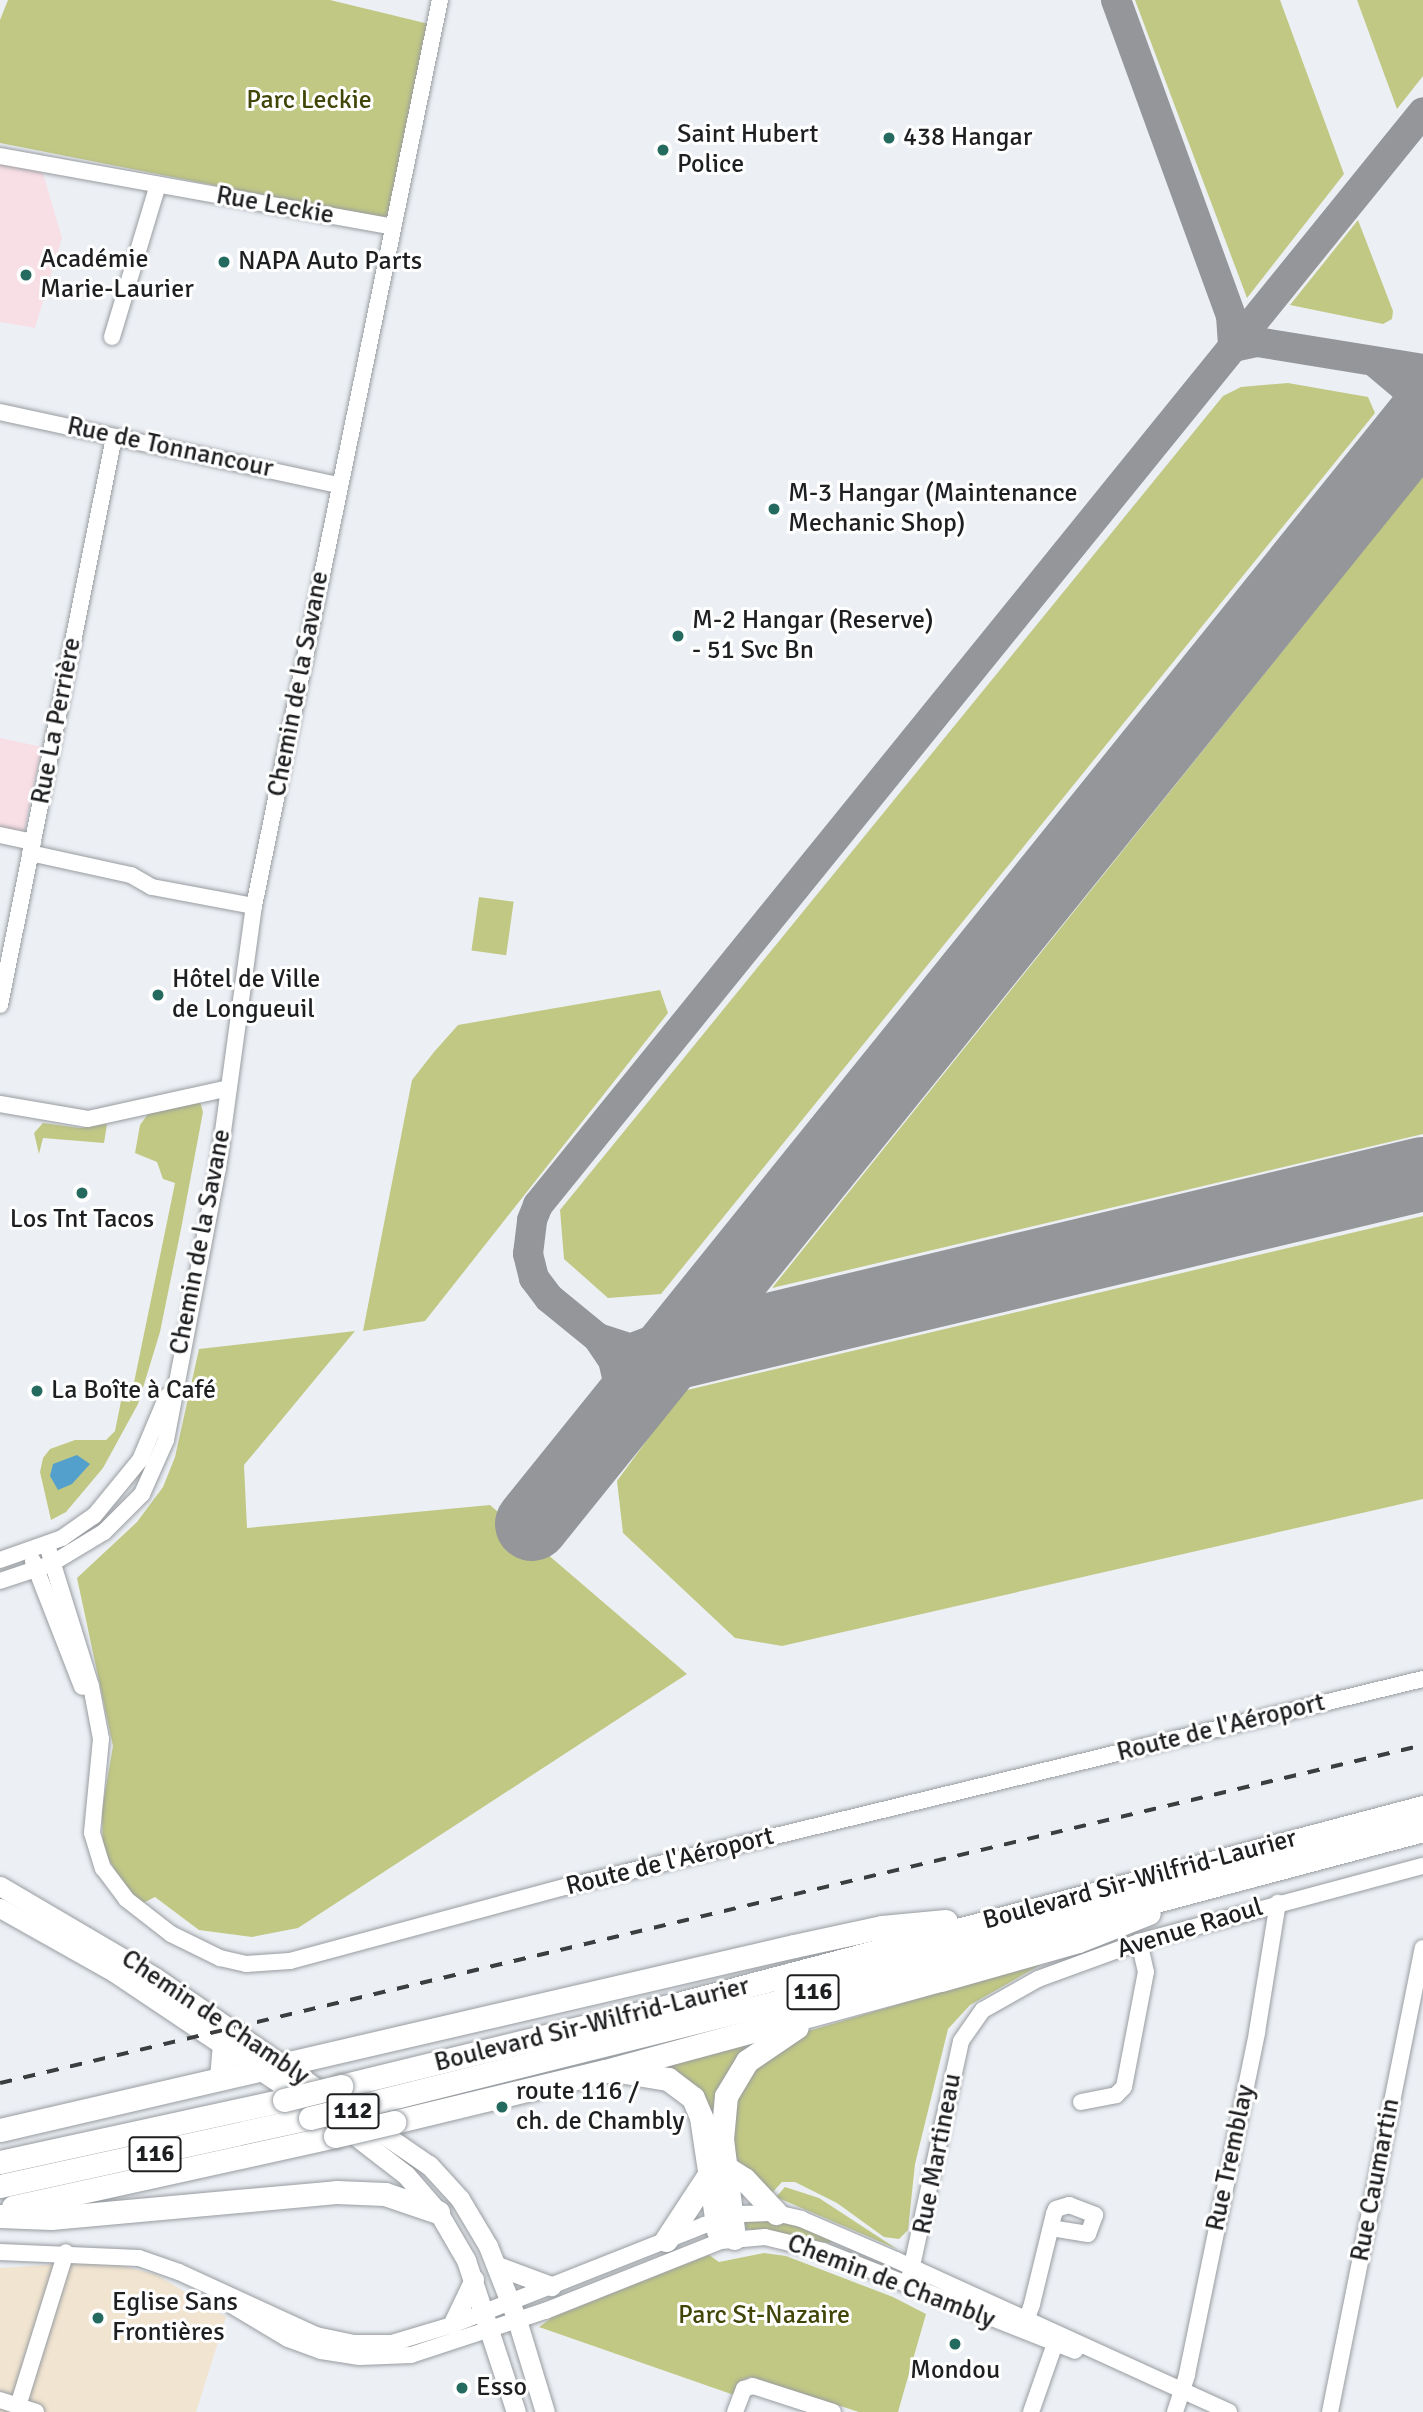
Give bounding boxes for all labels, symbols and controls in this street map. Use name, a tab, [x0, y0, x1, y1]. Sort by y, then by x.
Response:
park label: Parc Leckie	[246, 85, 372, 117]
place label: Saint Hubert Police	[677, 119, 818, 180]
place label: 438 Hangar	[903, 122, 1032, 154]
marker: 438 Hangar	[881, 130, 897, 146]
marker: Saint Hubert Police	[655, 142, 671, 158]
street label: Rue Leckie	[214, 180, 336, 232]
place label: Académie Marie-Laurier	[40, 244, 194, 306]
place label: NAPA Auto Parts	[238, 246, 422, 278]
marker: NAPA Auto Parts	[216, 254, 232, 270]
marker: Académie Marie-Laurier	[18, 267, 34, 283]
street label: Rue de Tonnancour	[64, 411, 276, 485]
place label: M-3 Hangar (Maintenance Mechanic Shop)	[788, 478, 1078, 540]
marker: M-3 Hangar (Maintenance Mechanic Shop)	[766, 501, 782, 517]
street label: Chemin de la Savane	[262, 569, 336, 799]
place label: M-2 Hangar (Reserve) - 51 Svc Bn	[692, 605, 934, 666]
marker: M-2 Hangar (Reserve) - 51 Svc Bn	[670, 628, 686, 644]
street label: Rue La Perrière	[26, 635, 88, 807]
place label: Hôtel de Ville de Longueuil	[172, 964, 320, 1026]
marker: Hôtel de Ville de Longueuil	[150, 987, 166, 1003]
street label: Chemin de la Savane	[164, 1127, 238, 1357]
marker: Los Tnt Tacos	[74, 1185, 90, 1201]
place label: Los Tnt Tacos	[10, 1204, 154, 1236]
place label: La Boîte à Café	[51, 1375, 216, 1407]
marker: La Boîte à Café	[29, 1383, 45, 1399]
street label: Route de l'Aéroport	[1114, 1687, 1328, 1769]
street label: Route de l'Aéroport	[563, 1821, 777, 1903]
street label: Boulevard Sir-Wilfrid-Laurier	[980, 1823, 1300, 1937]
street label: Avenue Raoul	[1113, 1892, 1267, 1966]
street label: Chemin de Chambly	[115, 1944, 315, 2092]
street label: Boulevard Sir-Wilfrid-Laurier	[431, 1971, 753, 2079]
road number: 116	[785, 1971, 841, 2012]
street label: Rue Martineau	[907, 2071, 969, 2237]
place label: route 116 / ch. de Chambly	[516, 2076, 684, 2138]
street label: Rue Tremblay	[1200, 2082, 1262, 2234]
road number: 112	[325, 2090, 381, 2132]
street label: Rue Caumartin	[1345, 2096, 1407, 2264]
marker: route 116 / ch. de Chambly	[494, 2099, 510, 2115]
road number: 116	[127, 2134, 183, 2174]
street label: Chemin de Chambly	[783, 2228, 999, 2336]
place label: Eglise Sans Frontières	[112, 2287, 238, 2348]
park label: Parc St-Nazaire	[678, 2300, 850, 2332]
marker: Eglise Sans Frontières	[90, 2310, 106, 2326]
marker: Mondou	[947, 2336, 963, 2352]
place label: Mondou	[910, 2355, 1000, 2387]
place label: Esso	[476, 2372, 527, 2404]
marker: Esso	[454, 2380, 470, 2396]

